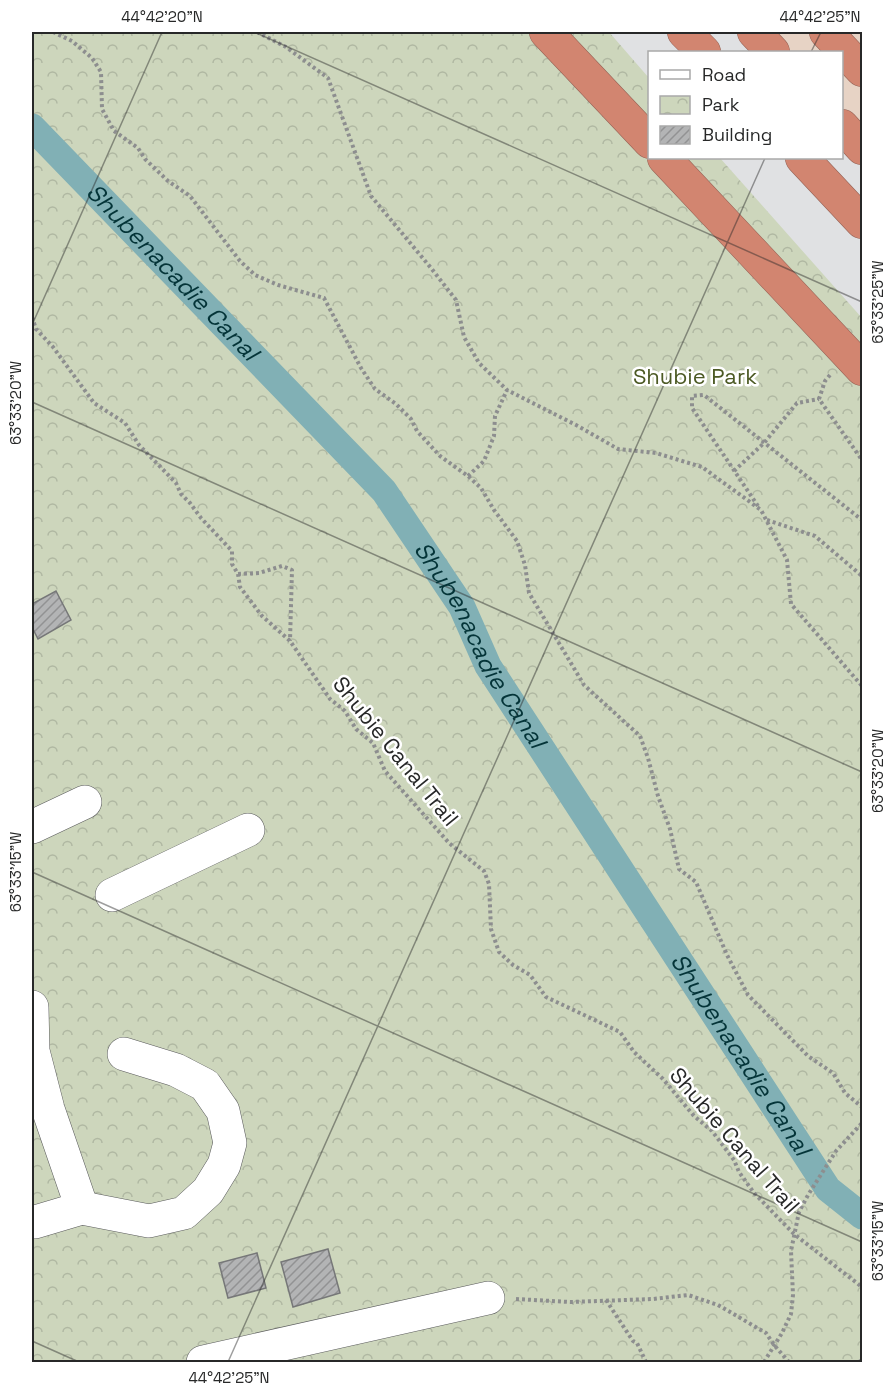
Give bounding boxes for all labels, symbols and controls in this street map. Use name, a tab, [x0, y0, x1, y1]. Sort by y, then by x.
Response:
text: 44°42'20"N	[121, 7, 203, 26]
text: 44°42'25"N	[779, 7, 861, 26]
legend	[648, 51, 843, 159]
text: Road	[702, 63, 746, 86]
text: Park	[702, 93, 740, 116]
text: Building	[702, 123, 772, 146]
water label: Shubenacadie Canal	[80, 177, 268, 369]
text: 63°33'25"W	[868, 260, 887, 344]
text: 63°33'20"W	[6, 361, 25, 445]
park label: Shubie Park	[633, 362, 757, 390]
water label: Shubenacadie Canal	[407, 535, 555, 756]
street label: Shubie Canal Trail	[327, 670, 465, 832]
text: 63°33'20"W	[868, 729, 887, 813]
text: 63°33'15"W	[6, 832, 25, 912]
water label: Shubenacadie Canal	[664, 947, 820, 1164]
street label: Shubie Canal Trail	[664, 1061, 806, 1219]
text: 63°33'15"W	[868, 1201, 887, 1281]
text: 44°42'25"N	[188, 1368, 270, 1387]

